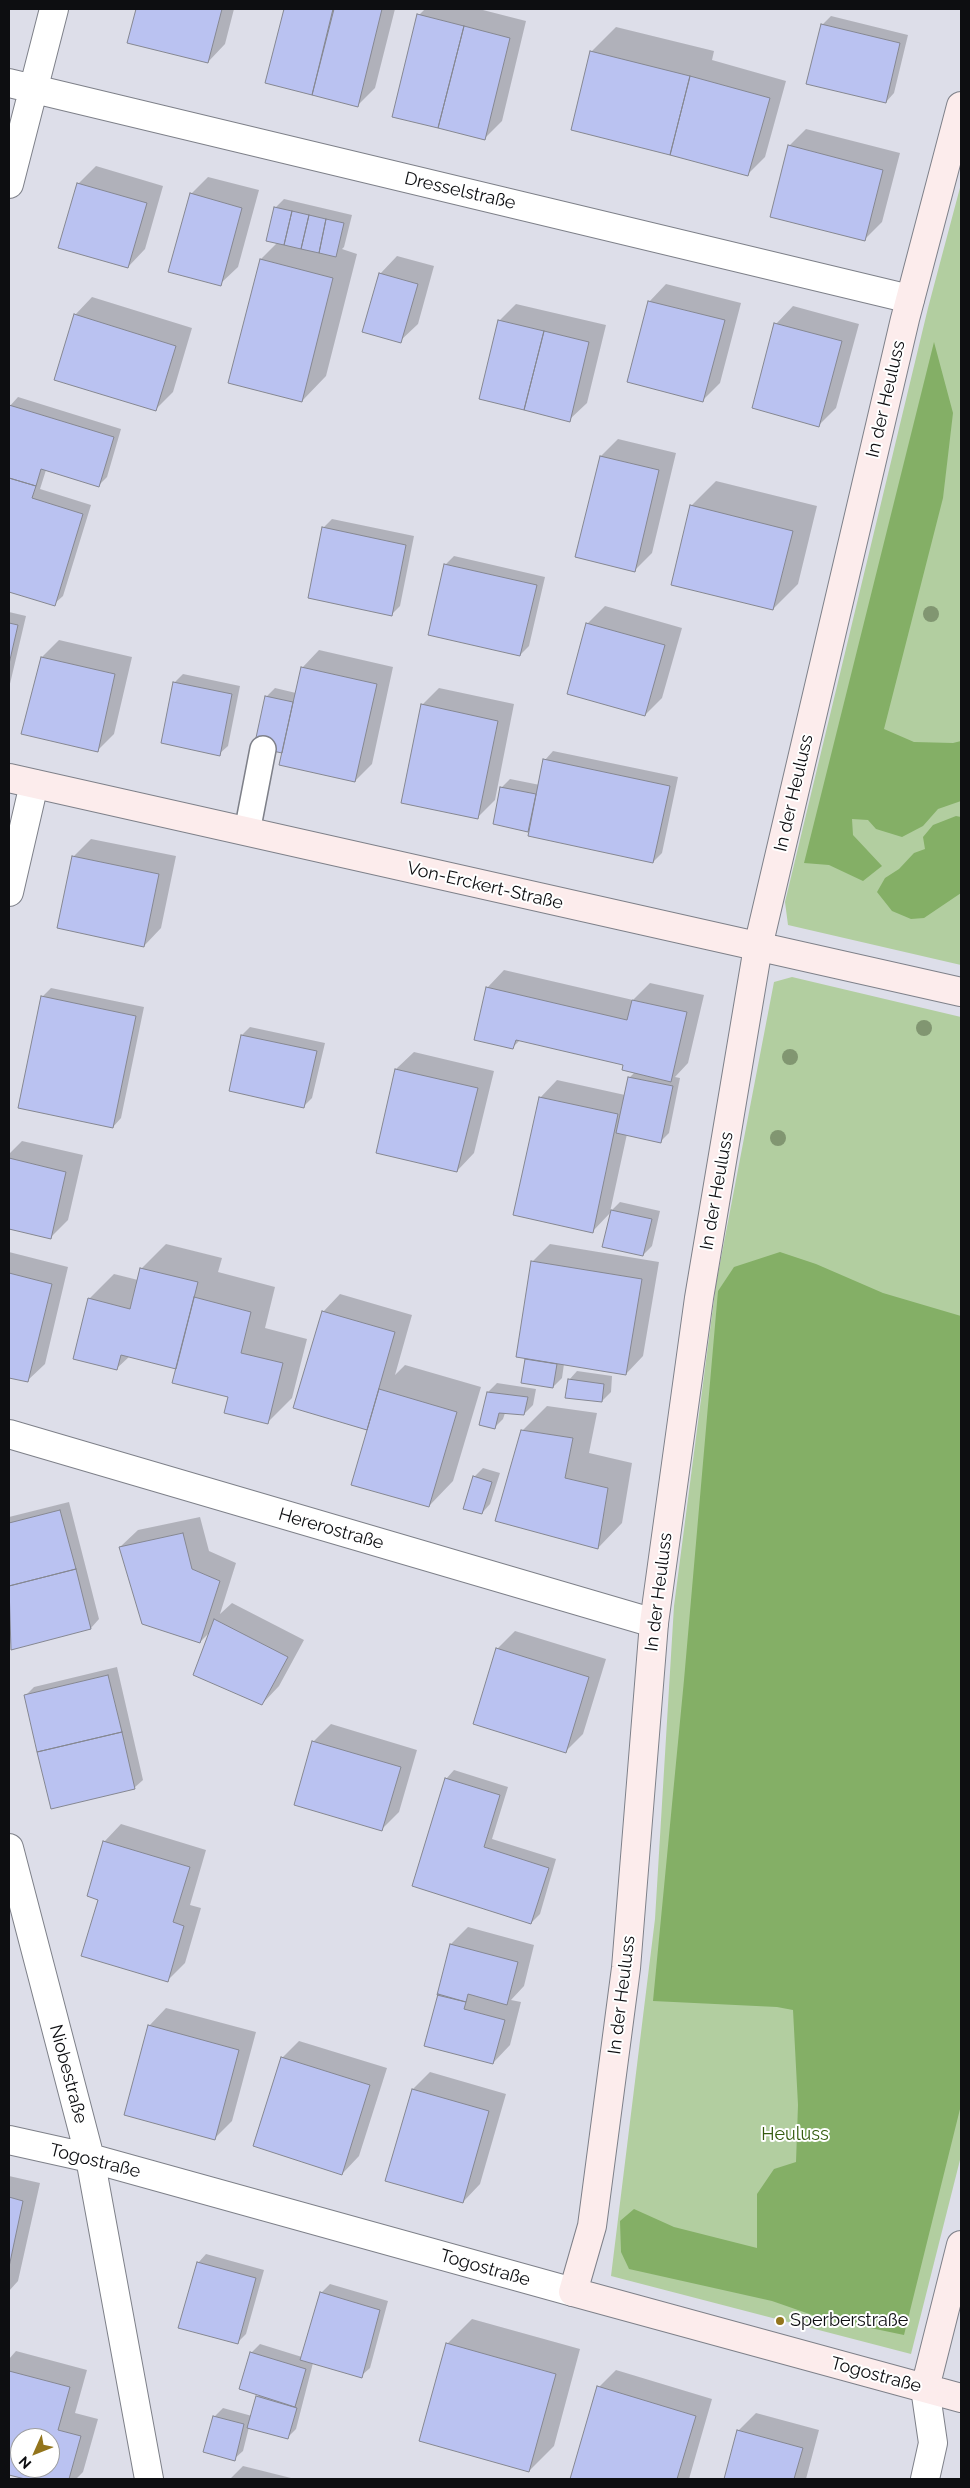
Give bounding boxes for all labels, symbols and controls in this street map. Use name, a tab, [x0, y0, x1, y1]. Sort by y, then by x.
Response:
street label: Dresselstraße	[402, 168, 518, 214]
street label: In der Heuluss	[862, 338, 910, 460]
street label: In der Heuluss	[770, 732, 818, 854]
street label: Von-Erckert-Straße	[405, 858, 565, 914]
street label: In der Heuluss	[696, 1130, 738, 1252]
street label: Hererostraße	[276, 1504, 386, 1554]
street label: In der Heuluss	[641, 1531, 677, 1653]
street label: In der Heuluss	[604, 1934, 640, 2056]
street label: Niobestraße	[44, 2022, 92, 2126]
park label: Heuluss	[761, 2124, 829, 2146]
street label: Togostraße	[47, 2139, 143, 2183]
street label: Togostraße	[437, 2245, 533, 2291]
place label: Sperberstraße	[790, 2310, 908, 2332]
marker: Sperberstraße	[774, 2315, 786, 2327]
street label: Togostraße	[828, 2353, 924, 2397]
north arrow	[10, 2428, 60, 2478]
text: N	[15, 2453, 34, 2472]

